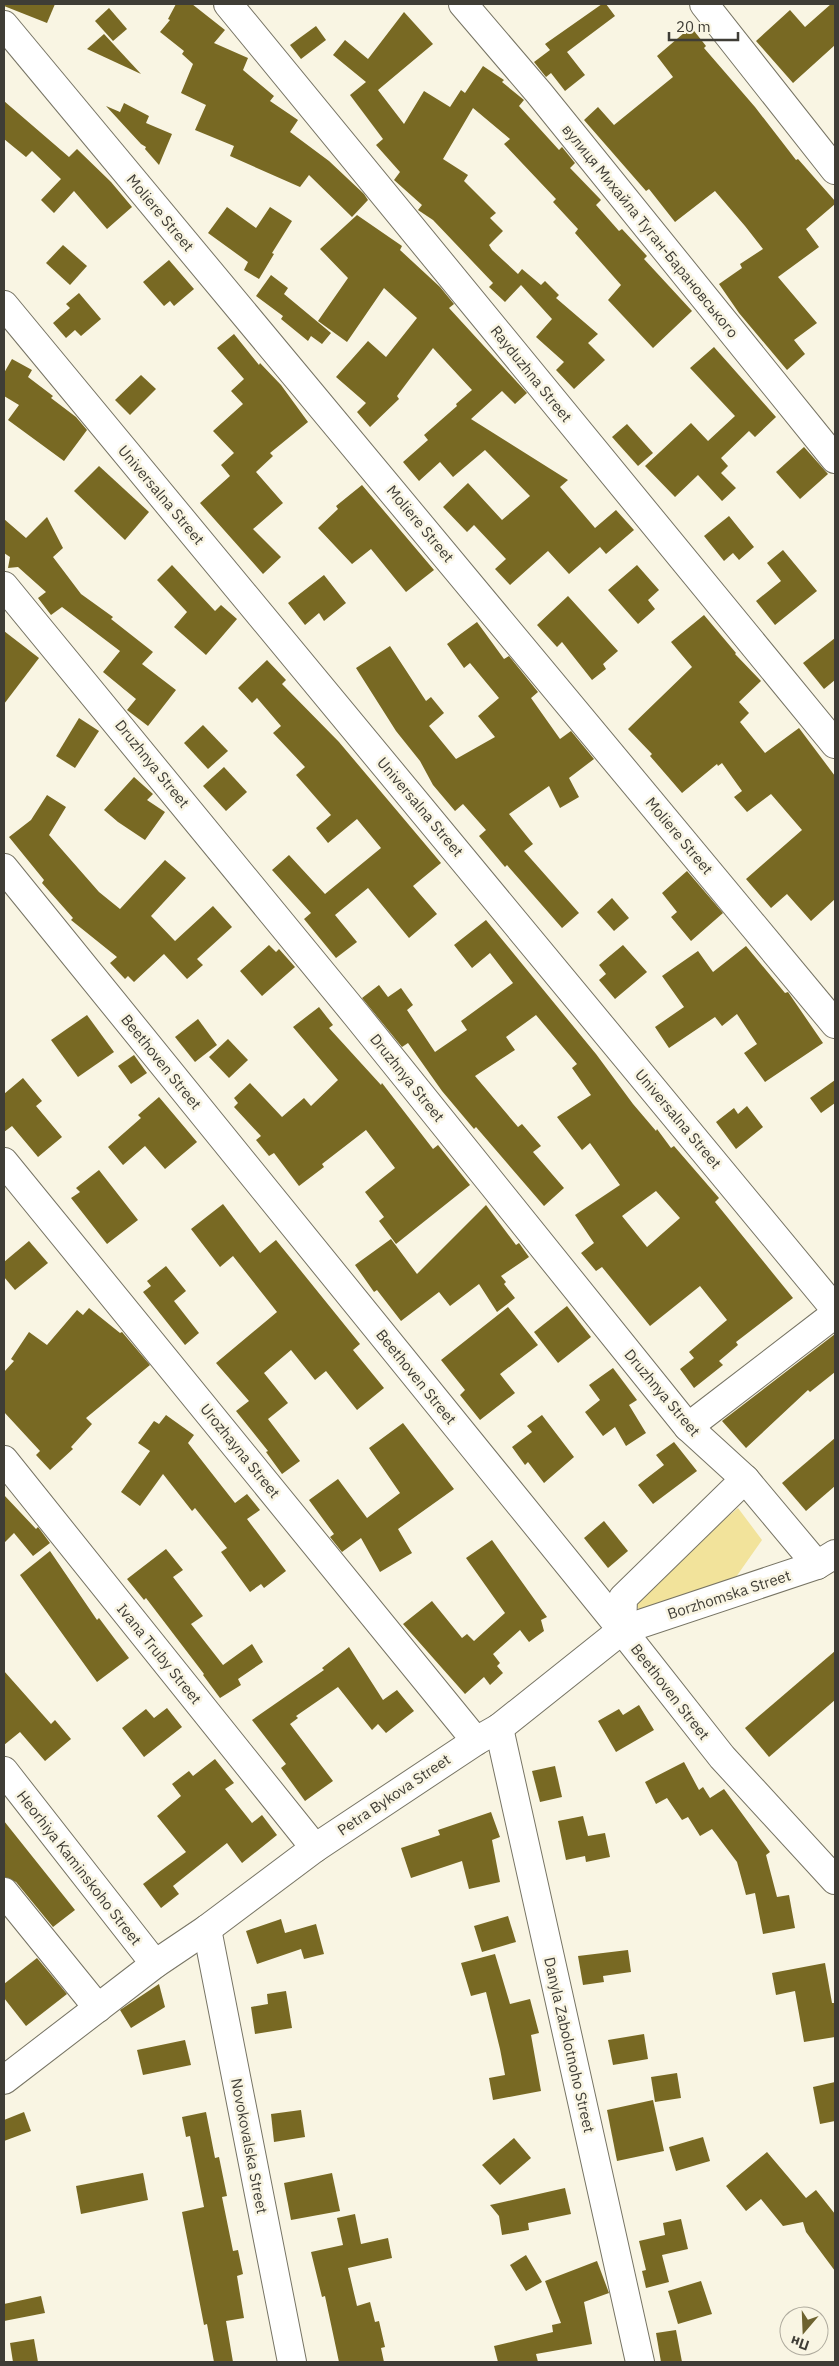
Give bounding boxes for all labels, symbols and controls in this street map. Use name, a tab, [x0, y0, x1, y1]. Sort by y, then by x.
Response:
scale bar	[669, 10, 738, 42]
text: 20 m	[676, 17, 711, 36]
street label: вулиця Михайла Туган-Барановського	[558, 120, 743, 341]
street label: Moliere Street	[123, 170, 198, 255]
street label: Rayduzhna Street	[487, 322, 576, 426]
street label: Universalna Street	[114, 441, 209, 548]
street label: Moliere Street	[383, 481, 458, 566]
street label: Druzhnya Street	[111, 716, 194, 812]
street label: Universalna Street	[373, 753, 468, 860]
street label: Moliere Street	[642, 793, 717, 878]
street label: Beethoven Street	[117, 1010, 206, 1113]
street label: Druzhnya Street	[366, 1030, 449, 1126]
street label: Universalna Street	[631, 1065, 726, 1172]
street label: Beethoven Street	[372, 1325, 461, 1428]
street label: Druzhnya Street	[620, 1345, 704, 1440]
street label: Urozhayna Street	[196, 1400, 284, 1502]
street label: Borzhomska Street	[665, 1566, 793, 1623]
street label: Ivana Truby Street	[113, 1599, 206, 1708]
street label: Beethoven Street	[627, 1640, 714, 1744]
street label: Petra Bykova Street	[334, 1750, 454, 1839]
street label: Heorhiya Kaminskoho Street	[13, 1786, 146, 1949]
street label: Danyla Zabolotnoho Street	[540, 1955, 599, 2135]
street label: Novokovalska Street	[227, 2077, 272, 2215]
north arrow	[779, 2306, 829, 2356]
text: Пн	[788, 2332, 811, 2355]

